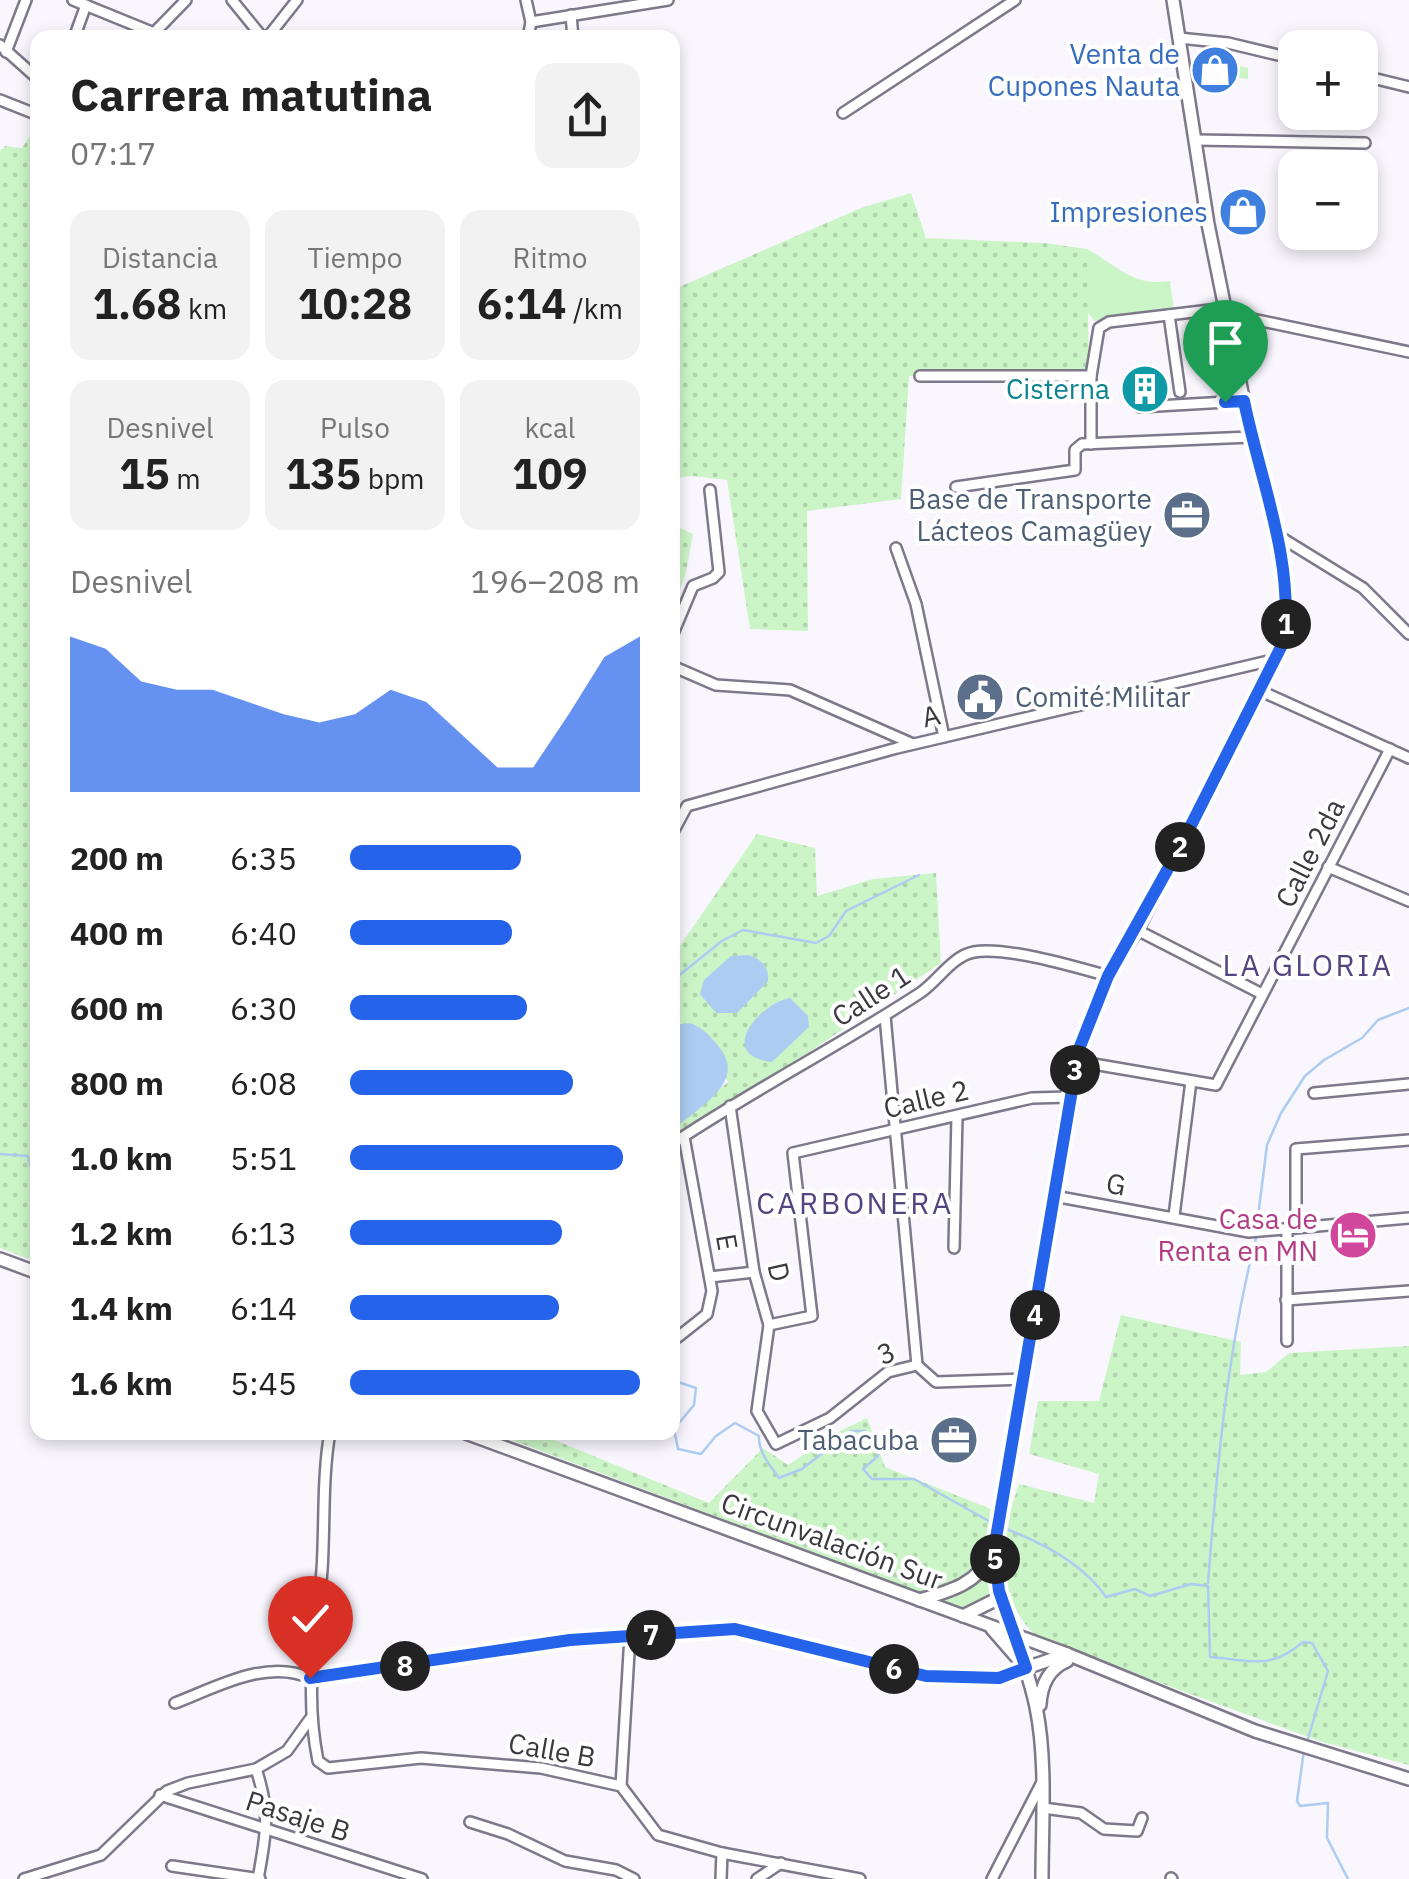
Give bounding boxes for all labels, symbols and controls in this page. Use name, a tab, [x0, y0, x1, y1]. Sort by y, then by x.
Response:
map controls	[1278, 30, 1378, 250]
button: +	[1278, 30, 1378, 130]
place label: Venta de Cupones Nauta	[988, 35, 1180, 104]
shop icon: Venta de Cupones Nauta	[1189, 44, 1241, 96]
button: share	[535, 63, 640, 168]
text: Carrera matutina	[70, 65, 432, 123]
text: 07:17	[70, 132, 156, 174]
button: −	[1278, 150, 1378, 250]
shop icon: Impresiones	[1217, 186, 1269, 238]
place label: Impresiones	[1049, 193, 1208, 230]
text: Distancia	[102, 239, 218, 276]
text: Tiempo	[308, 239, 402, 276]
text: Ritmo	[513, 239, 587, 276]
text: 1.68	[93, 276, 181, 331]
text: 10:28	[298, 276, 412, 331]
text: 6:14	[477, 276, 566, 331]
text: km	[181, 290, 227, 327]
text: /km	[566, 290, 623, 327]
pin	[1183, 300, 1268, 403]
icon: arrive	[1198, 315, 1253, 370]
building icon: Cisterna	[1119, 363, 1171, 415]
place label: Cisterna	[1006, 370, 1110, 407]
text: Desnivel	[106, 409, 214, 446]
text: Pulso	[320, 409, 390, 446]
text: kcal	[525, 409, 575, 446]
text: 15	[119, 446, 170, 501]
text: 135	[285, 446, 361, 501]
text: 109	[512, 446, 588, 501]
text: m	[170, 460, 201, 497]
text: bpm	[361, 460, 425, 497]
place label: Base de Transporte Lácteos Camagüey	[908, 480, 1152, 549]
office icon: Base de Transporte Lácteos Camagüey	[1161, 489, 1213, 541]
text: Desnivel	[70, 560, 193, 602]
text: 196–208 m	[470, 560, 640, 602]
pin: 1	[1261, 599, 1311, 649]
text: 1	[1278, 605, 1294, 642]
public building icon: Comité Militar	[954, 671, 1006, 723]
place label: Comité Militar	[1015, 678, 1191, 715]
street label: A	[918, 695, 944, 736]
street label: Calle 2da	[1266, 792, 1353, 913]
pin: 2	[1155, 822, 1205, 872]
text: 2	[1172, 828, 1188, 865]
text: 200 m	[70, 837, 164, 879]
text: 6:35	[230, 837, 297, 879]
text: 400 m	[70, 912, 164, 954]
text: 6:40	[230, 912, 297, 954]
district label: LA GLORIA	[1222, 945, 1394, 984]
street label: Calle 1	[824, 957, 917, 1035]
text: 600 m	[70, 987, 164, 1029]
text: 6:30	[230, 987, 297, 1029]
pin: 3	[1050, 1045, 1100, 1095]
text: 3	[1067, 1051, 1083, 1088]
text: 800 m	[70, 1062, 164, 1104]
text: 6:08	[230, 1062, 297, 1104]
street label: Calle 2	[880, 1071, 972, 1126]
text: 1.0 km	[70, 1137, 173, 1179]
text: 5:51	[230, 1137, 297, 1179]
street label: G	[1103, 1164, 1129, 1203]
district label: CARBONERA	[756, 1183, 954, 1222]
place label: Casa de Renta en MN	[1157, 1200, 1318, 1269]
hotel icon: Casa de Renta en MN	[1327, 1209, 1379, 1261]
text: 1.2 km	[70, 1212, 173, 1254]
text: 6:13	[230, 1212, 297, 1254]
street label: E	[708, 1231, 747, 1253]
street label: D	[759, 1259, 800, 1285]
text: 1.4 km	[70, 1287, 173, 1329]
text: 6:14	[230, 1287, 297, 1329]
pin: 4	[1010, 1290, 1060, 1340]
text: 4	[1027, 1296, 1043, 1333]
street label: 3	[871, 1332, 901, 1373]
text: 1.6 km	[70, 1362, 173, 1404]
text: 5:45	[230, 1362, 297, 1404]
office icon: Tabacuba	[928, 1414, 980, 1466]
place label: Tabacuba	[798, 1421, 919, 1458]
street label: Circunvalación Sur	[716, 1483, 948, 1598]
pin: 5	[970, 1534, 1020, 1584]
text: 5	[987, 1540, 1003, 1577]
pin	[268, 1576, 353, 1679]
icon: check	[283, 1591, 338, 1646]
pin: 7	[626, 1610, 676, 1660]
text: 7	[643, 1616, 659, 1653]
pin: 8	[380, 1641, 430, 1691]
pin: 6	[869, 1644, 919, 1694]
text: 8	[397, 1647, 413, 1684]
text: 6	[886, 1650, 902, 1687]
street label: Calle B	[506, 1724, 598, 1775]
street label: Pasaje B	[241, 1781, 355, 1850]

